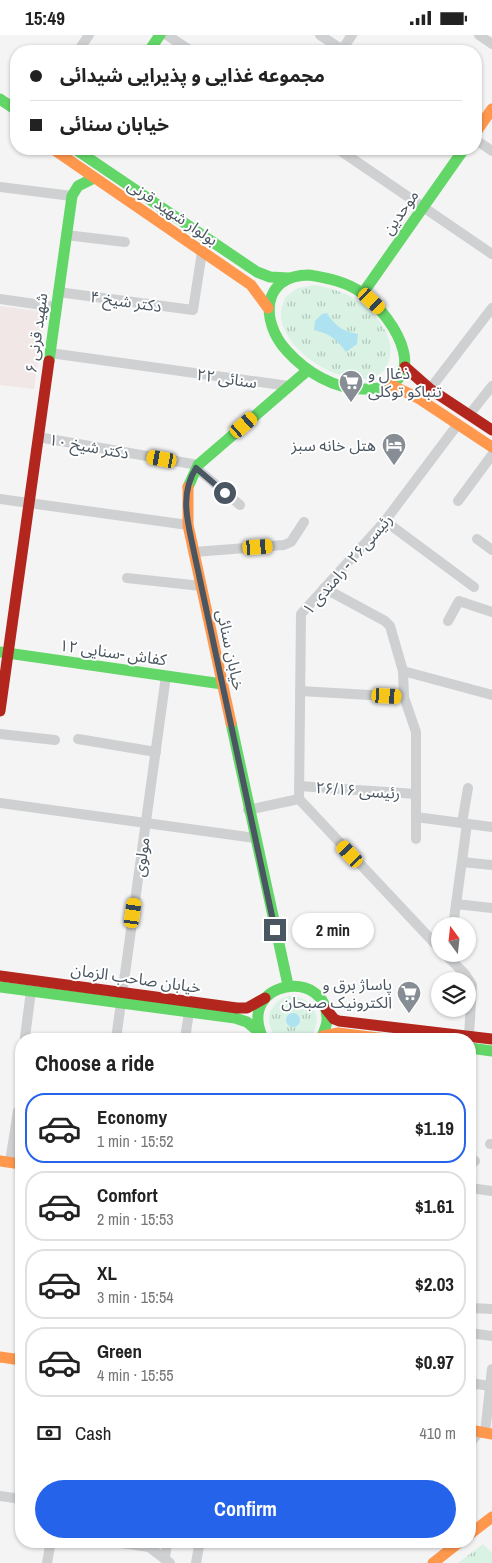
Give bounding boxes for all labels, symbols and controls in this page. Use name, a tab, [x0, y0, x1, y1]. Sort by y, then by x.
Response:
text: 15:49	[25, 5, 65, 31]
text: مجموعه غذایی و پذیرایی شیدائی	[60, 62, 325, 88]
text: خیابان سنائی	[60, 111, 169, 137]
street label: بولوار شهید قرنی	[123, 174, 223, 250]
street label: موحدین	[377, 185, 423, 239]
street label: دکتر شیخ ۴	[89, 285, 163, 319]
car	[355, 285, 388, 317]
street label: شهید قرنی ۶	[19, 292, 53, 374]
place label: ذغال و تنباکو توکلی	[368, 362, 442, 402]
street label: سنائی ۲۲	[195, 363, 259, 393]
supermarket icon: ذغال و تنباکو توکلی	[338, 369, 364, 403]
car	[227, 409, 260, 441]
street label: دکتر شیخ ۱۰	[47, 428, 131, 466]
hotel icon: هتل خانه سبز	[381, 432, 407, 466]
place label: هتل خانه سبز	[290, 434, 376, 456]
car	[145, 449, 178, 469]
route start	[214, 482, 236, 504]
street label: رئیسی۲۶ - رامندی ۱	[297, 509, 397, 619]
car	[242, 538, 273, 556]
street label: خیابان سنائی	[212, 607, 250, 693]
street label: کفاش -سنایی ۱۲	[58, 634, 168, 670]
car	[371, 688, 402, 704]
street label: رئیسی ۲۶/۱۶	[315, 776, 401, 804]
street label: مولوی	[127, 836, 155, 878]
car	[334, 838, 365, 870]
car	[123, 897, 142, 929]
callout: 2 min	[292, 913, 375, 947]
north arrow	[431, 917, 476, 963]
map controls	[431, 917, 476, 1017]
route end	[264, 919, 286, 941]
text: 2 min	[316, 919, 350, 941]
street label: خیابان صاحب الزمان	[70, 958, 202, 998]
button: layers	[431, 972, 476, 1017]
place label: پاساژ برق و الکترونیک صبحان	[281, 973, 392, 1013]
supermarket icon: پاساژ برق و الکترونیک صبحان	[396, 980, 422, 1014]
text: Choose a ride	[35, 1048, 154, 1078]
text: Economy	[97, 1104, 167, 1130]
icon: car	[37, 1106, 82, 1151]
text: $1.19	[415, 1115, 454, 1141]
text: 1 min · 15:52	[97, 1130, 174, 1152]
text: Comfort	[97, 1182, 158, 1208]
icon: car	[37, 1184, 82, 1229]
text: $1.61	[415, 1193, 454, 1219]
text: 2 min · 15:53	[97, 1208, 174, 1230]
text: XL	[97, 1260, 117, 1286]
icon: car	[37, 1262, 82, 1307]
text: $2.03	[415, 1271, 454, 1297]
text: 3 min · 15:54	[97, 1286, 174, 1308]
text: Green	[97, 1338, 142, 1364]
icon: car	[37, 1340, 82, 1385]
text: $0.97	[415, 1349, 454, 1375]
text: 4 min · 15:55	[97, 1364, 174, 1386]
icon: cash	[35, 1419, 63, 1447]
text: Cash	[75, 1420, 111, 1446]
text: 410 m	[420, 1422, 456, 1444]
button: Confirm	[35, 1480, 456, 1538]

